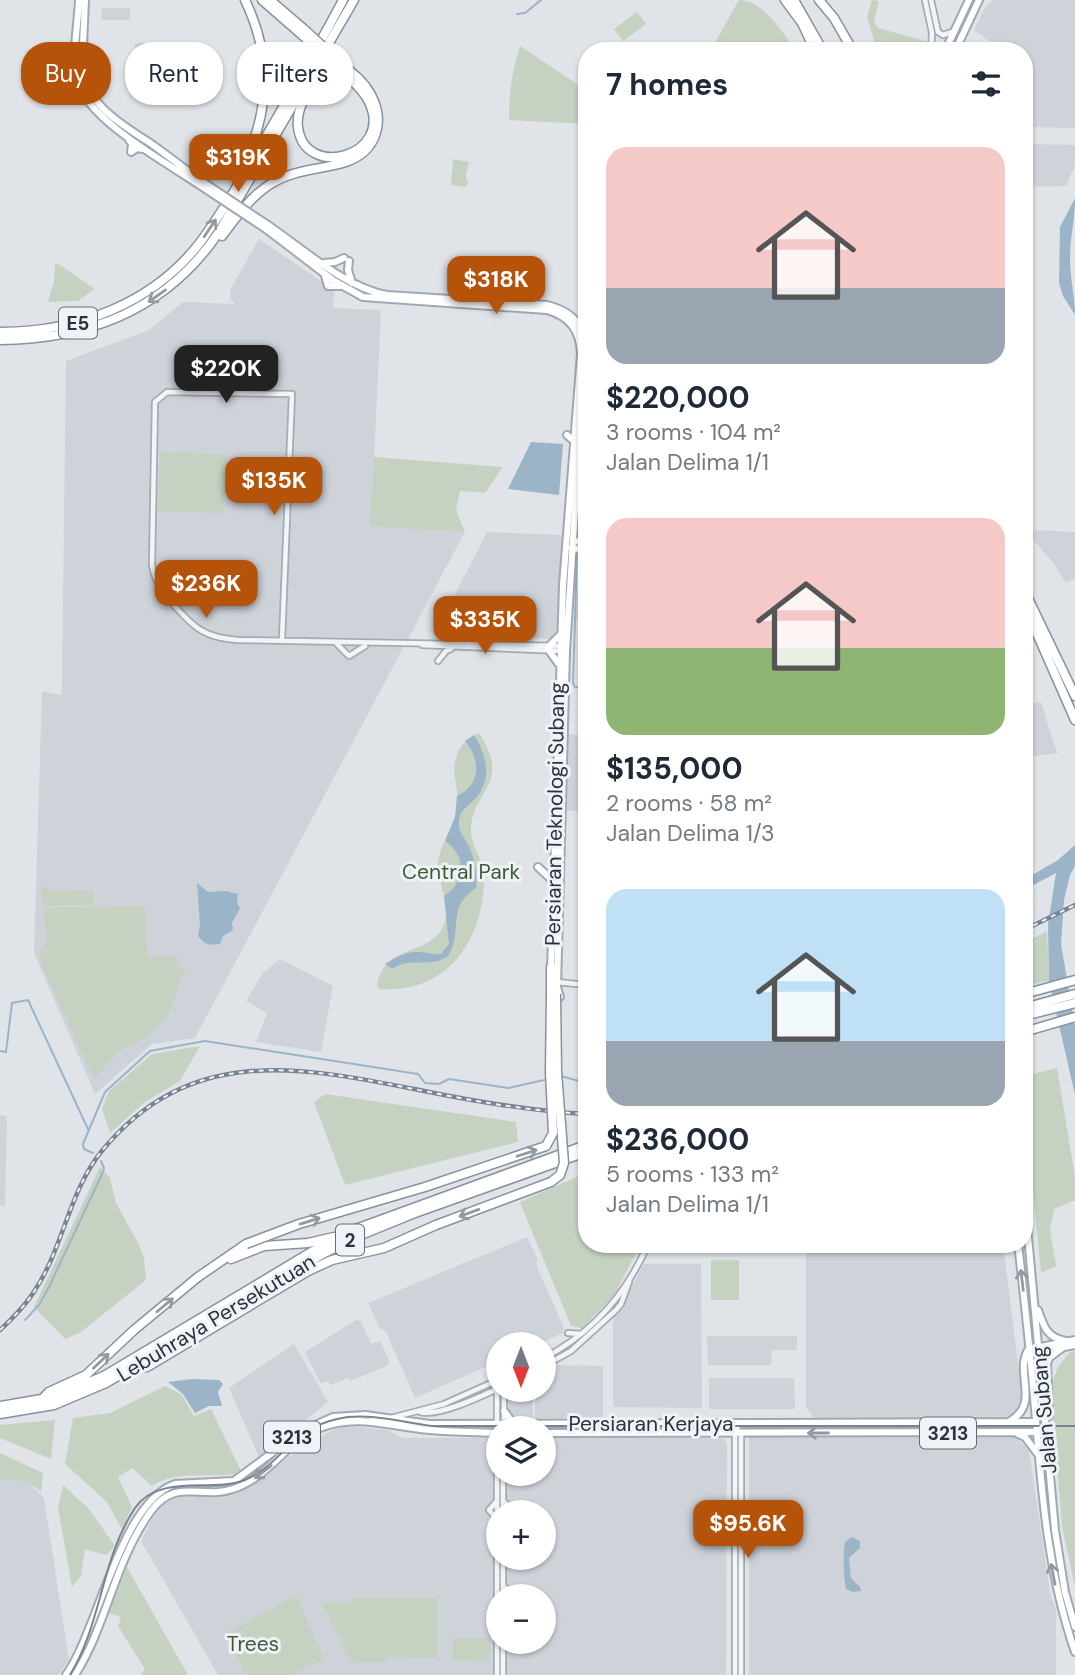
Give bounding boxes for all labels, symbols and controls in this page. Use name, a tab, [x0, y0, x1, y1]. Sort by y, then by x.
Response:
chip: Buy	[21, 42, 111, 105]
chip: Rent	[125, 42, 223, 105]
chip: Filters	[237, 42, 353, 105]
text: 7 homes	[606, 65, 728, 104]
icon: filters	[967, 65, 1005, 103]
pin: $319K	[189, 134, 287, 194]
text: $319K	[205, 142, 271, 172]
icon: home	[743, 192, 869, 318]
one-way arrow	[202, 219, 217, 238]
pin: $318K	[447, 256, 545, 316]
text: $318K	[463, 264, 529, 294]
one-way arrow	[148, 289, 167, 303]
road number: E5	[59, 308, 97, 338]
pin: $220K	[177, 346, 275, 405]
text: $220K	[190, 353, 262, 383]
text: $220,000	[606, 378, 750, 417]
text: 3 rooms · 104 m²	[606, 417, 781, 447]
text: Jalan Delima 1/1	[606, 447, 769, 477]
pin: $135K	[225, 458, 323, 517]
text: $135K	[241, 465, 307, 495]
pin: $236K	[157, 560, 255, 620]
icon: home	[743, 563, 869, 689]
text: $236K	[171, 568, 241, 598]
pin: $335K	[436, 596, 534, 656]
text: $335K	[450, 604, 520, 634]
street label: Persiaran Teknologi Subang	[539, 682, 571, 946]
text: $135,000	[606, 749, 743, 788]
text: 2 rooms · 58 m²	[606, 788, 772, 818]
text: Jalan Delima 1/3	[606, 818, 775, 848]
park label: Central Park	[402, 858, 521, 886]
icon: home	[743, 934, 869, 1060]
text: $236,000	[606, 1120, 749, 1159]
one-way arrow	[516, 1146, 538, 1159]
text: 5 rooms · 133 m²	[606, 1159, 779, 1189]
text: Jalan Delima 1/1	[606, 1189, 769, 1219]
one-way arrow	[459, 1207, 481, 1220]
one-way arrow	[299, 1213, 321, 1226]
road number: 2	[336, 1224, 364, 1256]
street label: Lebuhraya Persekutuan	[112, 1248, 320, 1388]
one-way arrow	[1016, 1269, 1029, 1292]
one-way arrow	[155, 1297, 173, 1313]
north arrow	[486, 1332, 556, 1402]
map controls	[486, 1332, 556, 1654]
street label: Jalan Subang	[1024, 1345, 1064, 1475]
one-way arrow	[92, 1352, 109, 1369]
street label: Persiaran Kerjaya	[568, 1410, 734, 1438]
button: layers	[486, 1416, 556, 1486]
road number: 3213	[920, 1418, 976, 1448]
road number: 3213	[264, 1422, 320, 1452]
one-way arrow	[807, 1426, 830, 1440]
one-way arrow	[254, 1464, 272, 1479]
button: +	[486, 1500, 556, 1570]
pin: $95.6K	[691, 1500, 805, 1560]
text: $95.6K	[709, 1508, 787, 1538]
one-way arrow	[1046, 1563, 1060, 1586]
button: −	[486, 1584, 556, 1654]
park label: Trees	[227, 1630, 279, 1658]

